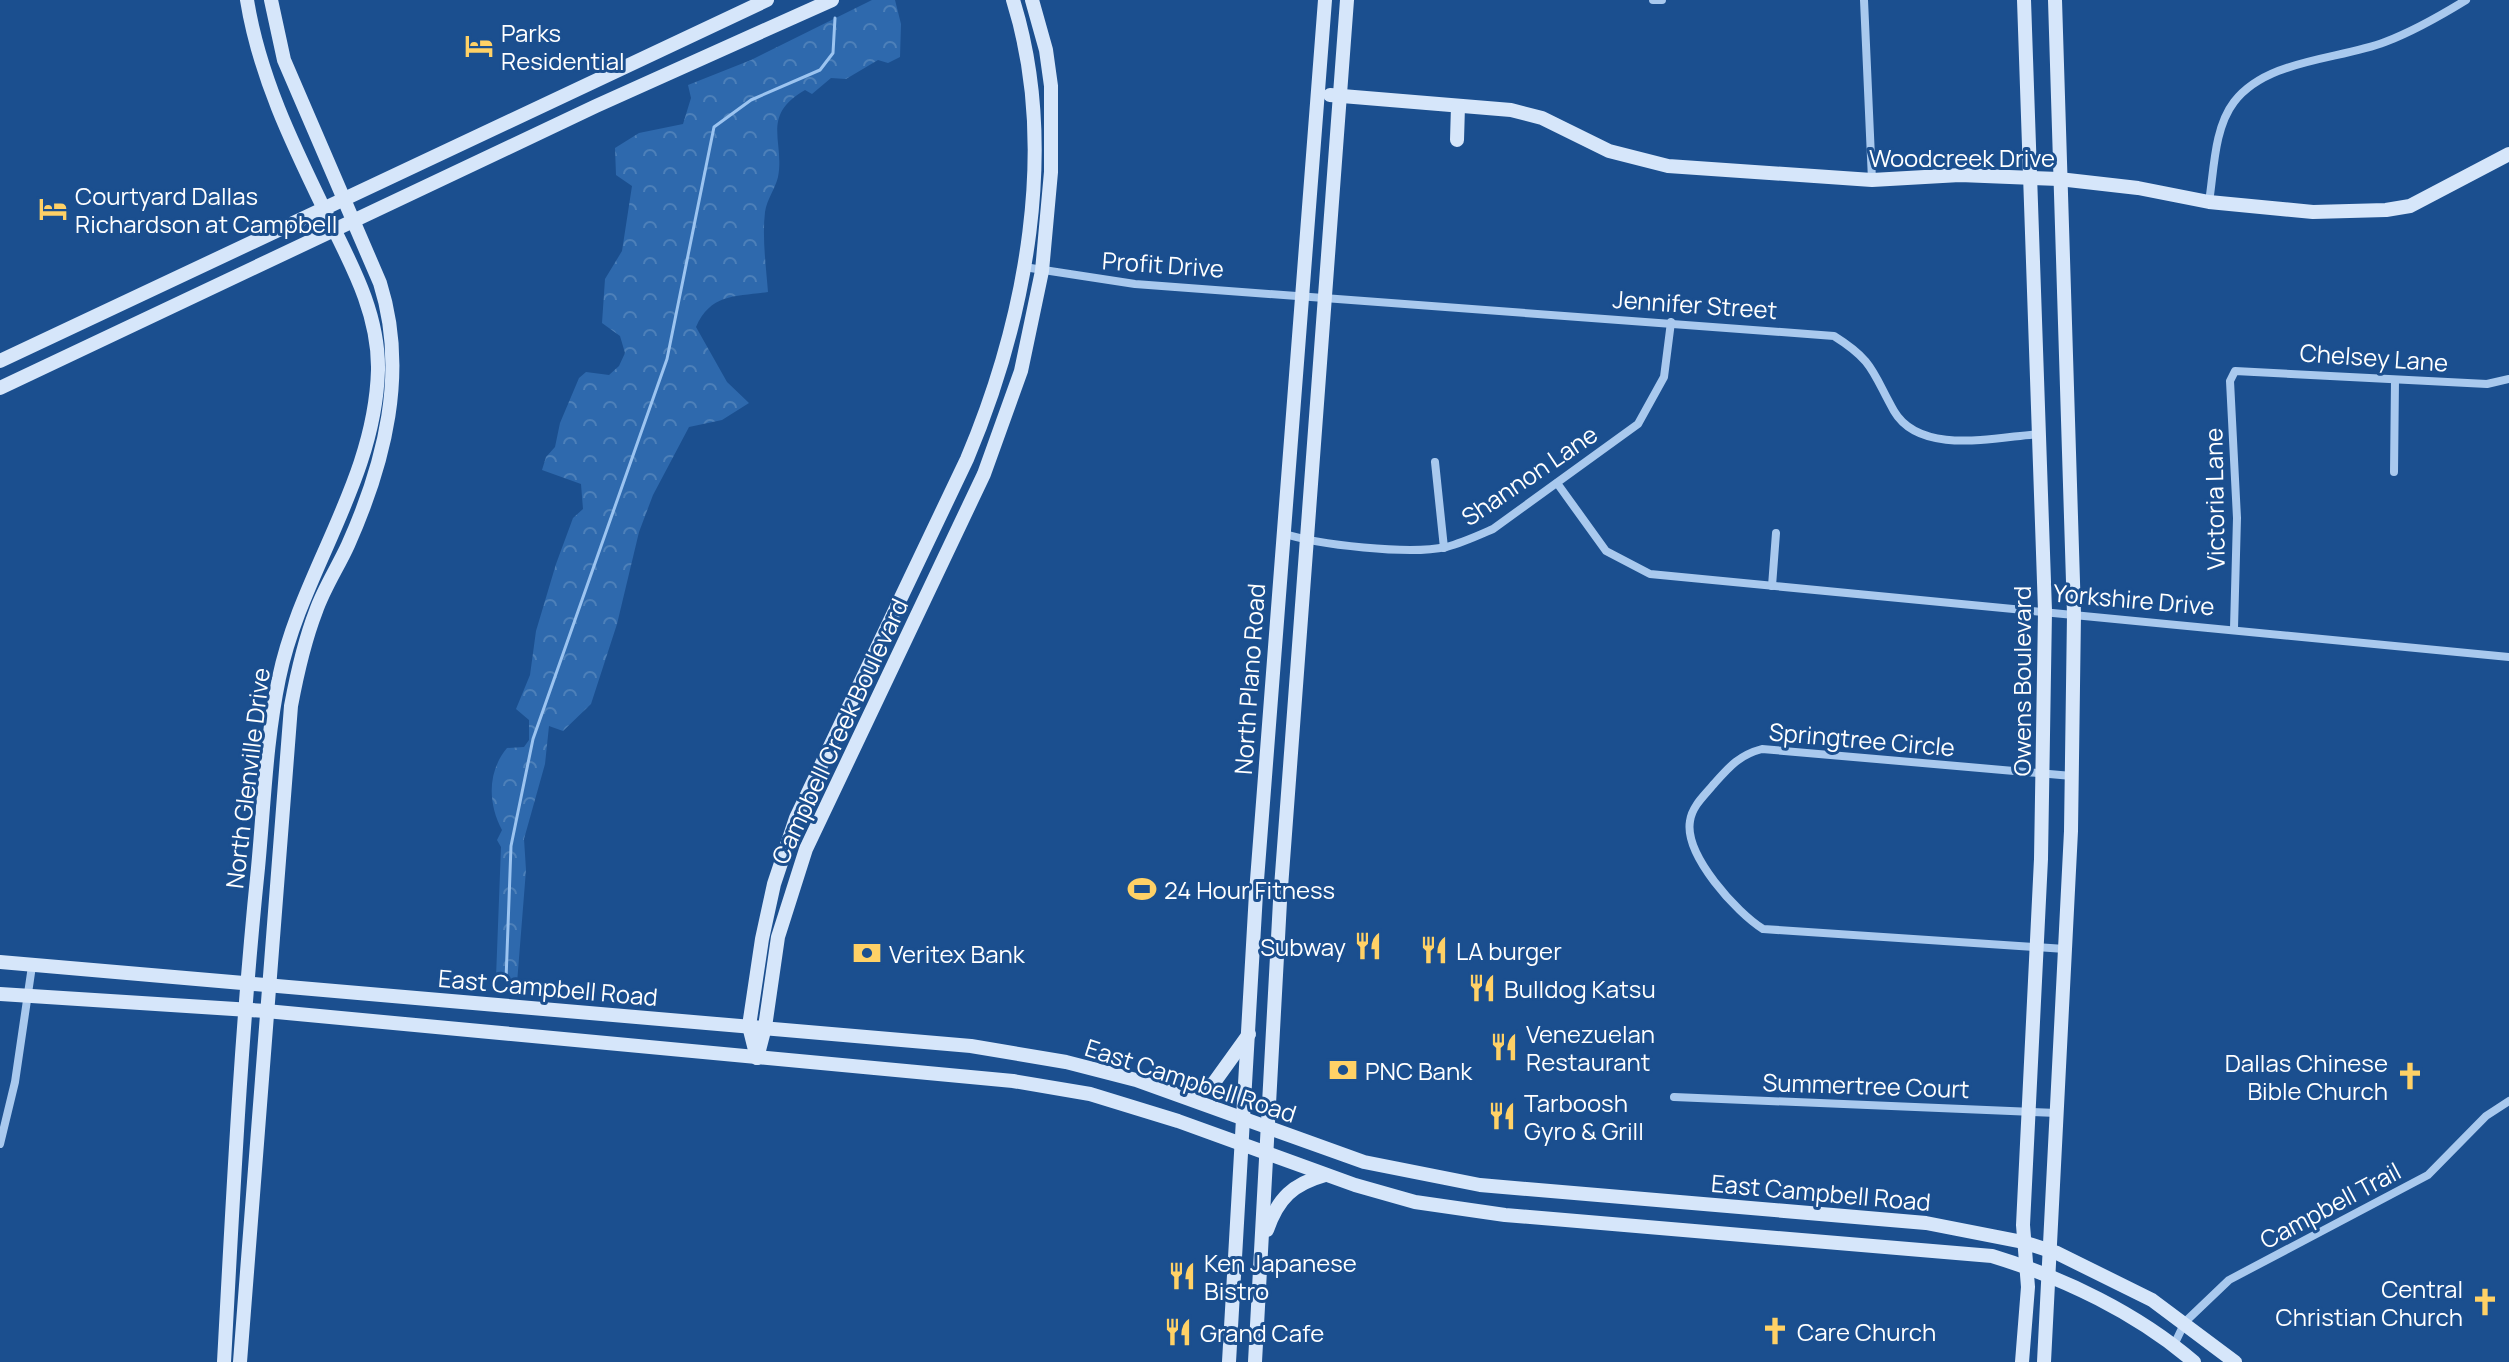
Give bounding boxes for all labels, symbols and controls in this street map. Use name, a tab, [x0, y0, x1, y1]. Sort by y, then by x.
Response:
place label: Parks Residential	[501, 16, 625, 77]
hotel icon: Parks Residential	[464, 31, 494, 61]
street label: Woodcreek Drive	[1869, 141, 2055, 174]
place label: Courtyard Dallas Richardson at Campbell	[75, 179, 337, 240]
hotel icon: Courtyard Dallas Richardson at Campbell	[38, 194, 68, 224]
street label: Profit Drive	[1101, 243, 1225, 285]
street label: Jennifer Street	[1612, 282, 1778, 326]
street label: Chelsey Lane	[2299, 335, 2449, 379]
street label: Shannon Lane	[1454, 417, 1604, 533]
street label: Victoria Lane	[2196, 428, 2232, 570]
street label: Yorkshire Drive	[2052, 576, 2216, 622]
street label: North Plano Road	[1226, 582, 1272, 776]
street label: Owens Boulevard	[2005, 586, 2038, 776]
street label: Campbell Creek Boulevard	[763, 593, 915, 869]
street label: North Glenville Drive	[217, 666, 277, 890]
street label: Springtree Circle	[1768, 714, 1956, 764]
place label: 24 Hour Fitness	[1164, 873, 1335, 906]
sports icon: 24 Hour Fitness	[1127, 874, 1157, 904]
place label: Subway	[1260, 930, 1346, 963]
restaurant icon: Subway	[1353, 931, 1383, 961]
place label: LA burger	[1456, 934, 1562, 967]
restaurant icon: LA burger	[1419, 935, 1449, 965]
place label: Veritex Bank	[889, 937, 1026, 970]
bank icon: Veritex Bank	[852, 938, 882, 968]
street label: East Campbell Road	[437, 961, 659, 1013]
place label: Bulldog Katsu	[1504, 972, 1656, 1005]
restaurant icon: Bulldog Katsu	[1467, 973, 1497, 1003]
place label: Venezuelan Restaurant	[1526, 1017, 1655, 1078]
street label: East Campbell Road	[1081, 1030, 1301, 1130]
restaurant icon: Venezuelan Restaurant	[1489, 1032, 1519, 1062]
place label: Dallas Chinese Bible Church	[2225, 1046, 2388, 1107]
place label: PNC Bank	[1365, 1054, 1473, 1087]
bank icon: PNC Bank	[1328, 1055, 1358, 1085]
church icon: Dallas Chinese Bible Church	[2395, 1061, 2425, 1091]
street label: Summertree Court	[1762, 1065, 1970, 1105]
place label: Tarboosh Gyro & Grill	[1524, 1086, 1644, 1147]
restaurant icon: Tarboosh Gyro & Grill	[1487, 1101, 1517, 1131]
street label: Campbell Trail	[2254, 1154, 2406, 1256]
street label: East Campbell Road	[1710, 1166, 1932, 1218]
place label: Ken Japanese Bistro	[1204, 1246, 1357, 1307]
restaurant icon: Ken Japanese Bistro	[1167, 1261, 1197, 1291]
place label: Central Christian Church	[2275, 1272, 2463, 1333]
church icon: Central Christian Church	[2470, 1287, 2500, 1317]
place label: Care Church	[1797, 1315, 1936, 1348]
place label: Grand Cafe	[1200, 1316, 1324, 1349]
church icon: Care Church	[1760, 1316, 1790, 1346]
restaurant icon: Grand Cafe	[1163, 1317, 1193, 1347]

